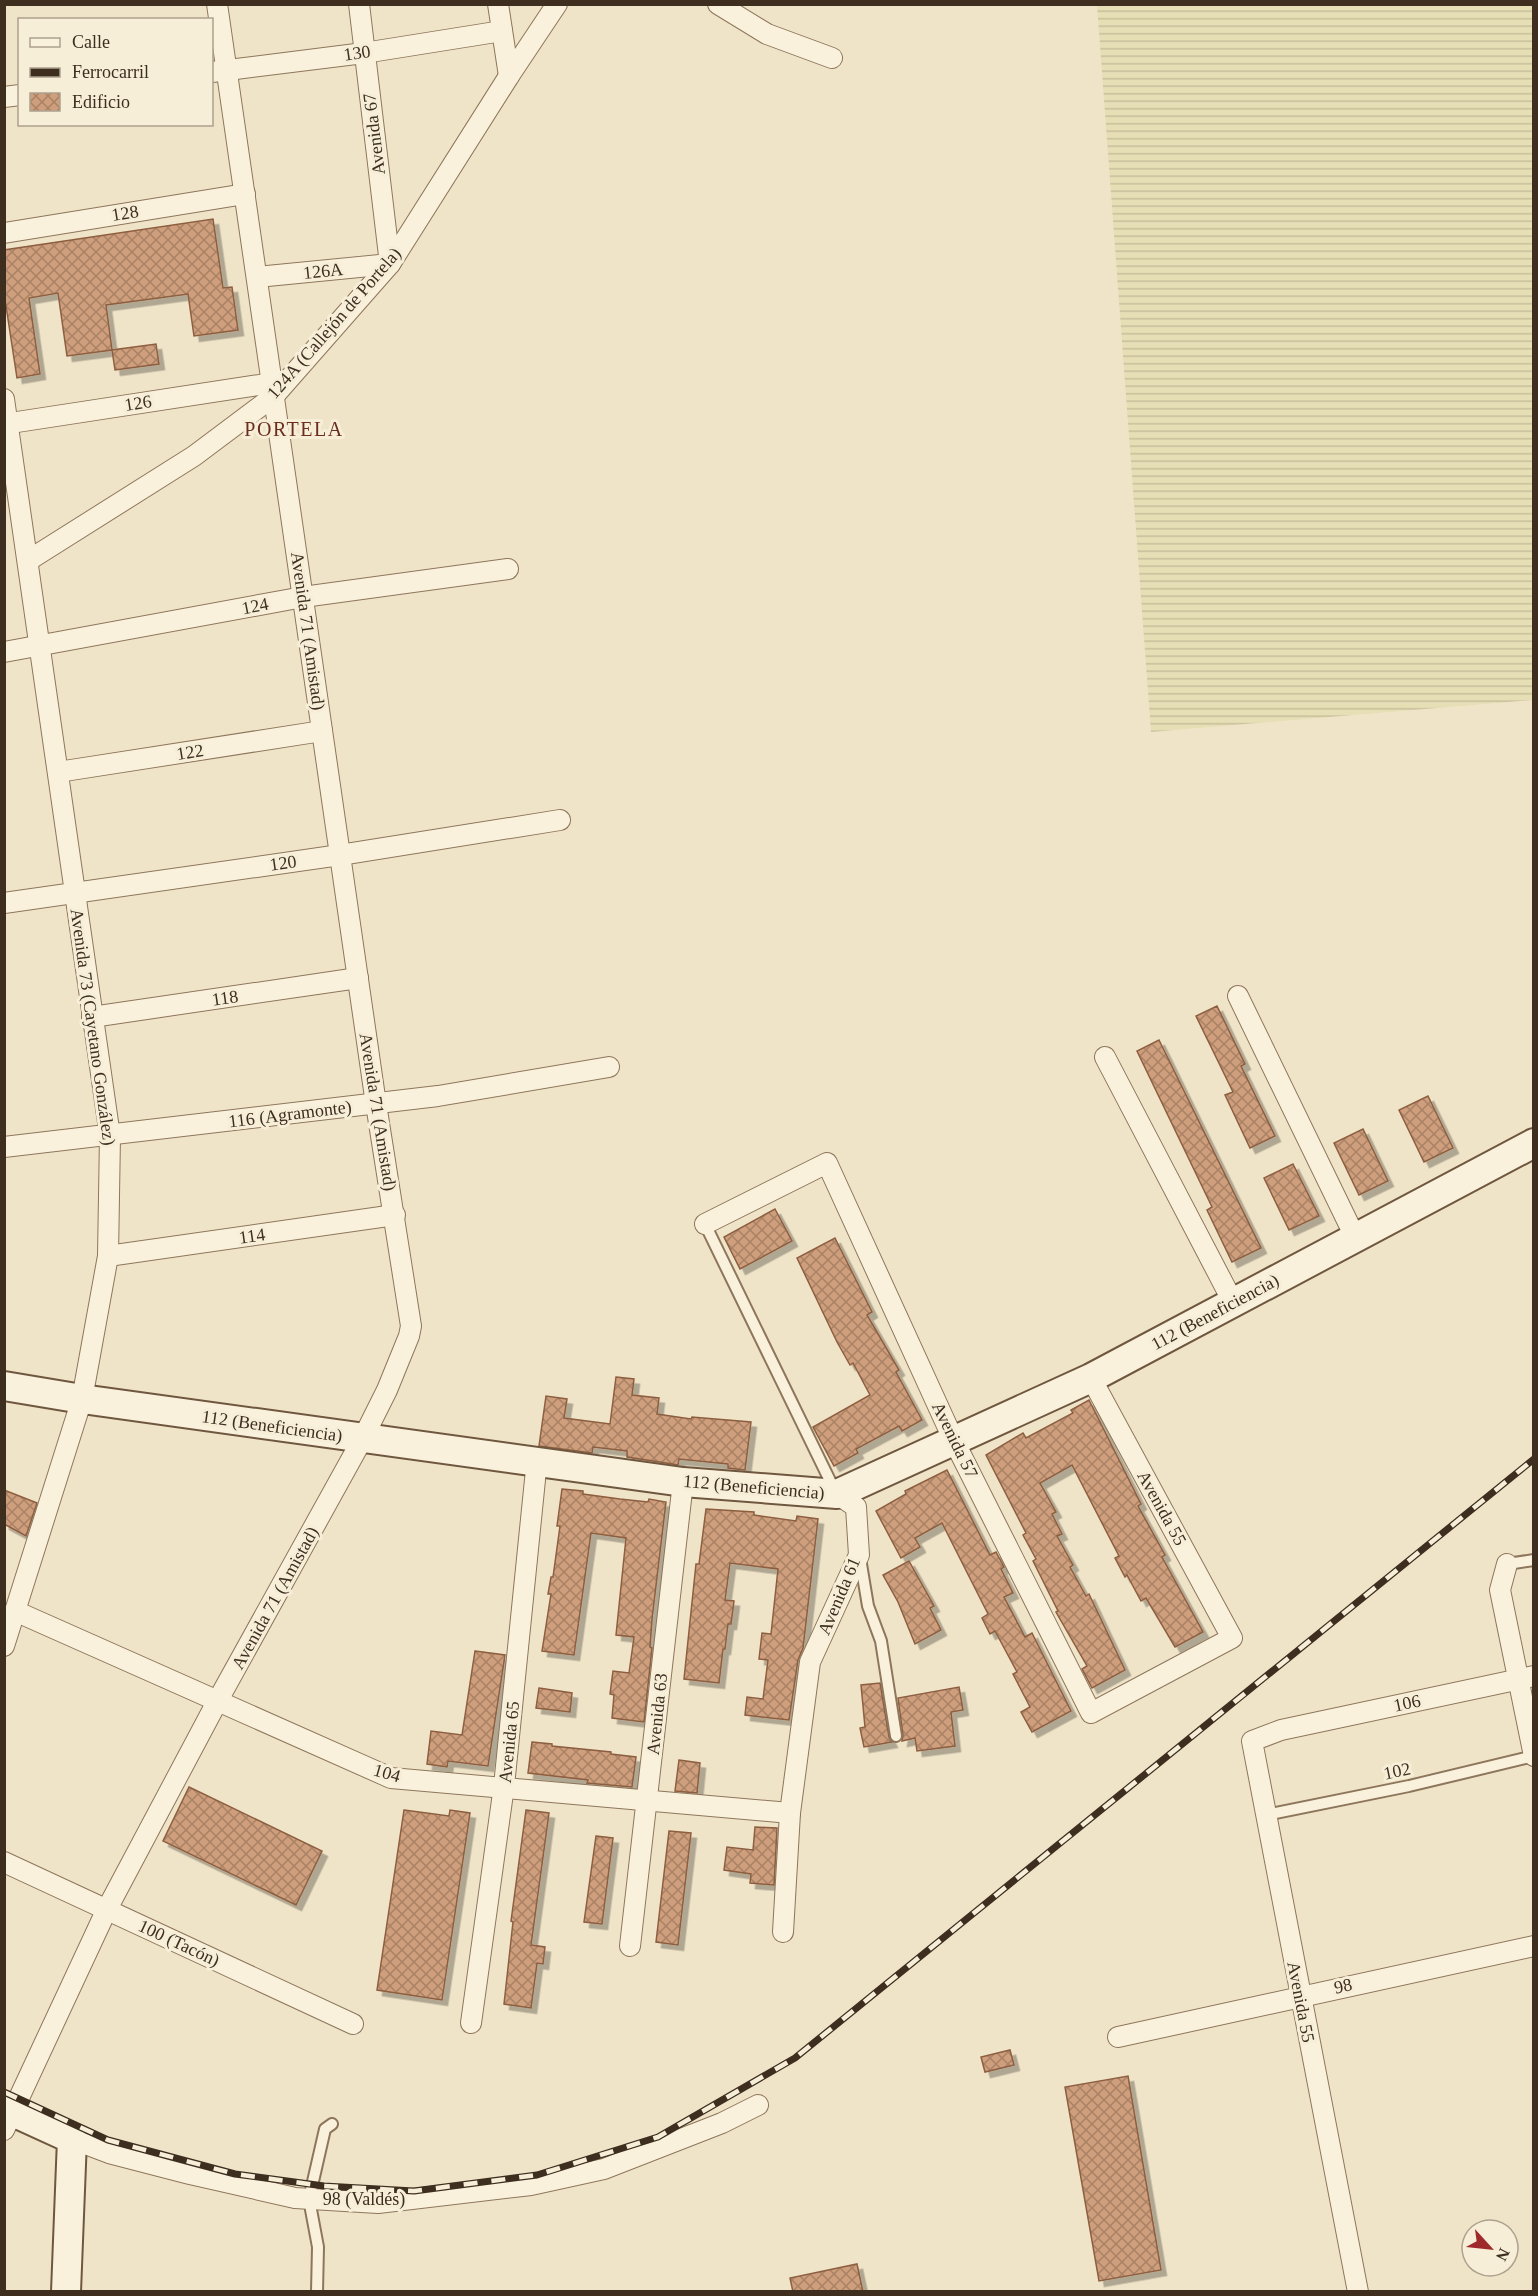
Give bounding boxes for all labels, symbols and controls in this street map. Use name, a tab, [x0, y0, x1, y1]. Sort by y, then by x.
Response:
legend	[18, 18, 213, 126]
text: Calle	[72, 32, 110, 52]
street label: 130	[342, 41, 372, 65]
text: Ferrocarril	[72, 62, 149, 82]
text: Edificio	[72, 92, 130, 112]
street label: Avenida 67	[359, 92, 389, 176]
street label: 128	[110, 201, 140, 225]
street label: 124A (Callejón de Portela)	[263, 243, 406, 403]
street label: 126A	[302, 259, 344, 283]
street label: 126	[123, 391, 153, 415]
district label: PORTELA	[244, 418, 344, 440]
street label: Avenida 71 (Amistad)	[286, 551, 329, 712]
street label: 124	[240, 594, 270, 618]
street label: 122	[175, 740, 205, 764]
street label: 120	[268, 851, 298, 875]
street label: Avenida 73 (Cayetano González)	[65, 907, 120, 1147]
street label: 118	[211, 986, 239, 1010]
street label: Avenida 71 (Amistad)	[355, 1032, 400, 1193]
street label: 116 (Agramonte)	[227, 1097, 353, 1132]
street label: 114	[238, 1224, 266, 1248]
street label: 112 (Beneficiencia)	[1148, 1270, 1283, 1355]
street label: Avenida 57	[928, 1399, 982, 1481]
street label: 112 (Beneficiencia)	[200, 1406, 344, 1447]
street label: Avenida 55	[1133, 1467, 1191, 1549]
street label: 112 (Beneficiencia)	[682, 1471, 825, 1504]
street label: Avenida 71 (Amistad)	[228, 1523, 323, 1673]
street label: Avenida 61	[814, 1554, 864, 1638]
street label: Avenida 63	[643, 1672, 671, 1756]
street label: 106	[1392, 1690, 1422, 1716]
street label: Avenida 65	[495, 1700, 523, 1784]
street label: 102	[1382, 1758, 1412, 1784]
street label: 104	[371, 1760, 403, 1786]
street label: 100 (Tacón)	[135, 1916, 223, 1971]
street label: Avenida 55	[1283, 1960, 1319, 2044]
street label: 98	[1332, 1974, 1354, 1998]
street label: 98 (Valdés)	[323, 2189, 405, 2210]
north arrow	[1460, 2218, 1520, 2278]
text: N	[1493, 2246, 1513, 2264]

